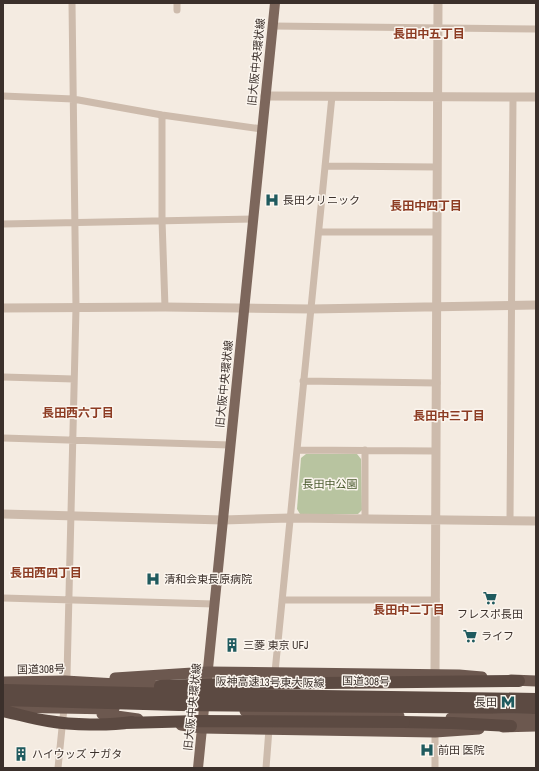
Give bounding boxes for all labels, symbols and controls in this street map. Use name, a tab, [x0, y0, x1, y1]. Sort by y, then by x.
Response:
street label: 旧大阪中央環状線	[244, 18, 268, 106]
district label: 長田中五丁目	[393, 26, 465, 42]
hospital icon: 長田クリニック	[264, 192, 280, 208]
place label: 長田クリニック	[283, 193, 360, 207]
district label: 長田中四丁目	[390, 198, 462, 214]
street label: 旧大阪中央環状線	[212, 340, 236, 428]
district label: 長田西六丁目	[42, 405, 114, 421]
district label: 長田中三丁目	[413, 408, 485, 424]
park label: 長田中公園	[303, 477, 358, 491]
district label: 長田西四丁目	[10, 565, 82, 581]
hospital icon: 清和会東長原病院	[145, 571, 161, 587]
place label: 清和会東長原病院	[164, 572, 252, 586]
supermarket icon: フレスポ長田	[482, 590, 498, 606]
district label: 長田中二丁目	[373, 602, 445, 618]
place label: フレスポ長田	[457, 607, 523, 621]
supermarket icon: ライフ	[462, 628, 478, 644]
place label: ライフ	[481, 629, 514, 643]
building icon: 三菱 東京 UFJ	[224, 637, 240, 653]
place label: 三菱 東京 UFJ	[243, 638, 309, 652]
street label: 国道308号	[17, 662, 65, 676]
street label: 旧大阪中央環状線	[180, 663, 204, 751]
street label: 阪神高速13号東大阪線	[215, 674, 325, 690]
street label: 国道308号	[342, 674, 390, 688]
metro station icon: 長田	[500, 694, 516, 710]
place label: 長田	[475, 695, 497, 709]
hospital icon: 前田 医院	[419, 742, 435, 758]
place label: 前田 医院	[438, 743, 485, 757]
building icon: ハイウッズ ナガタ	[13, 746, 29, 762]
place label: ハイウッズ ナガタ	[32, 747, 122, 761]

